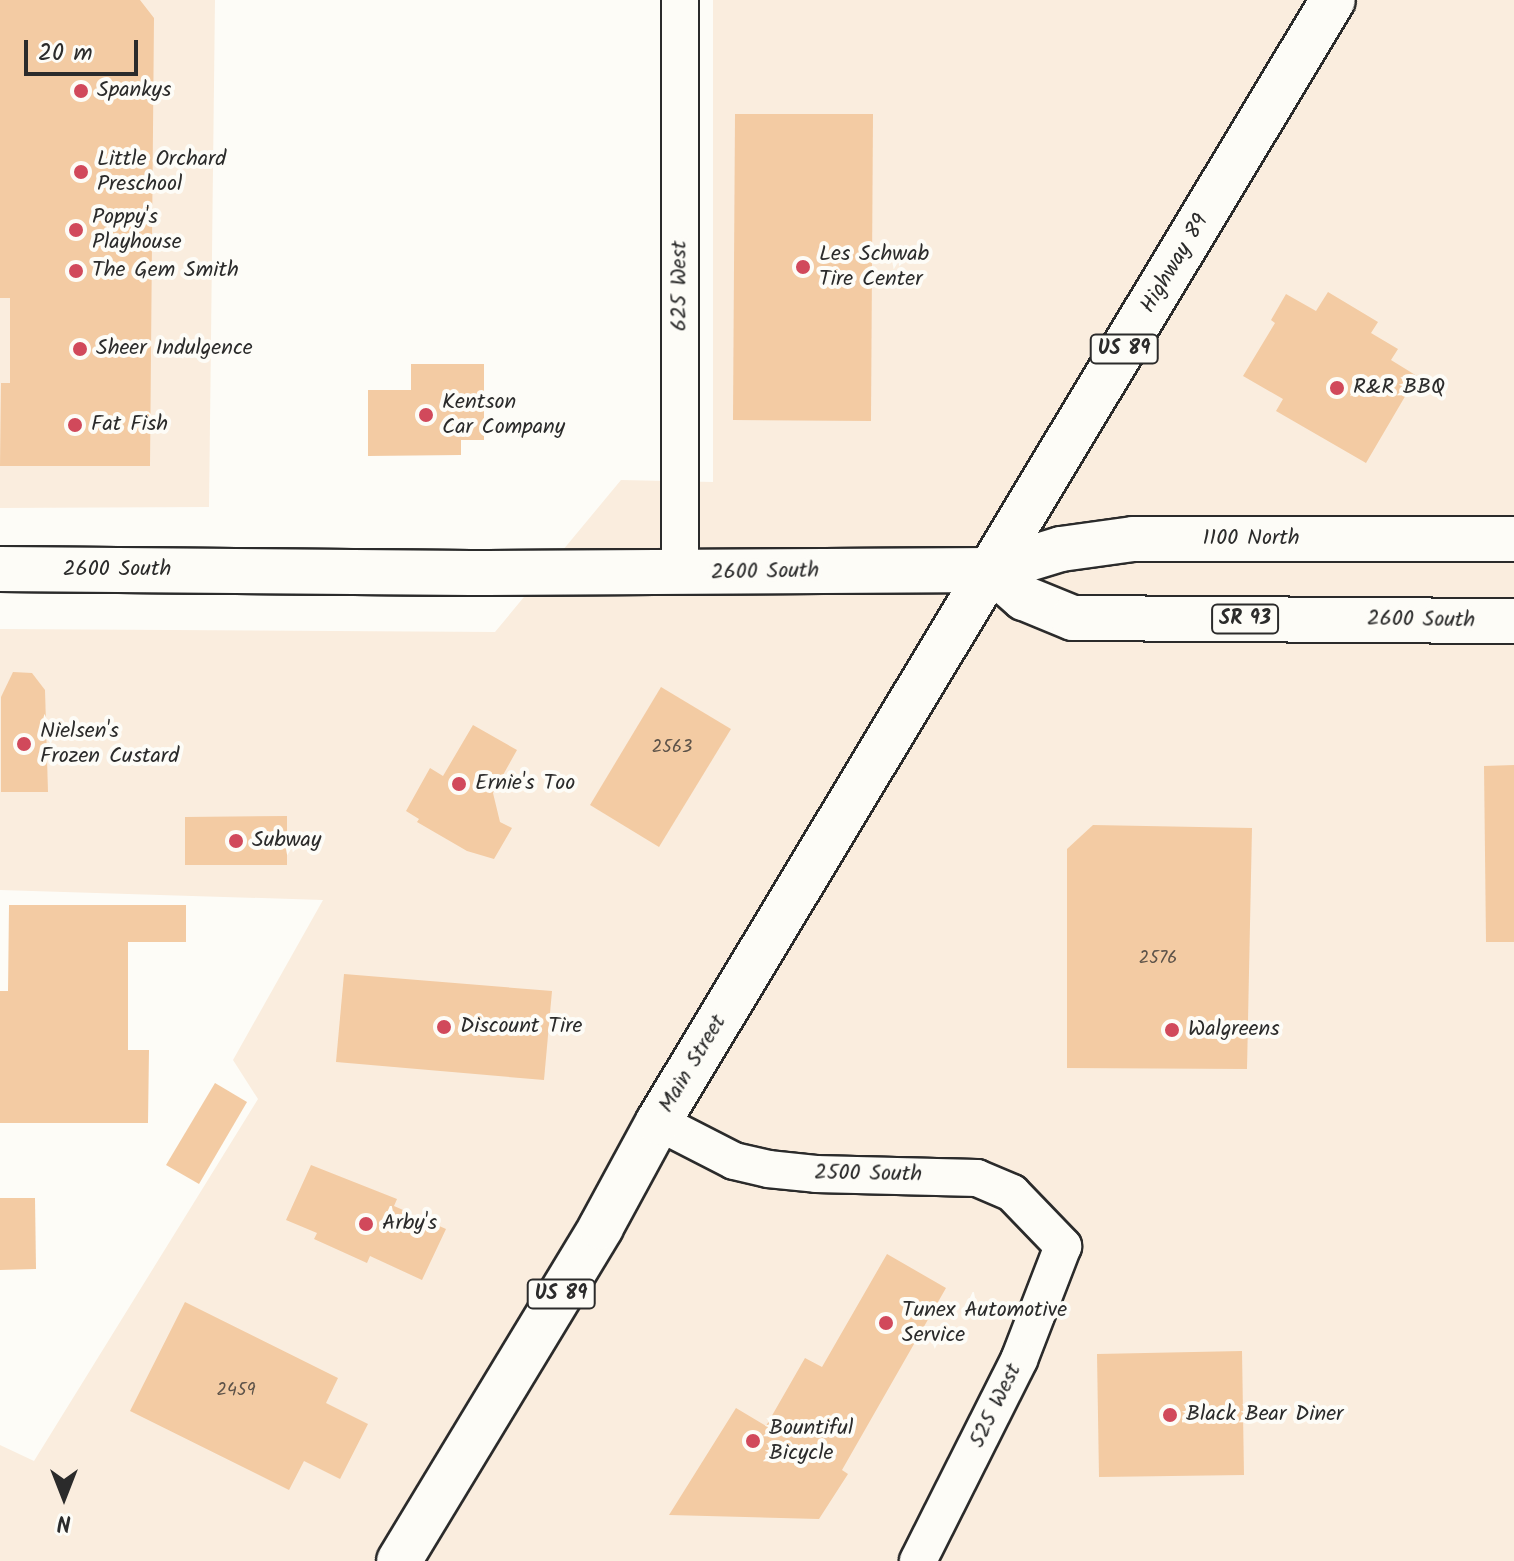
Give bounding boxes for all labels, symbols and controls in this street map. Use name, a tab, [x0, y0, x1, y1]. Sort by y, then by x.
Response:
scale bar	[28, 24, 142, 74]
text: 20 m	[38, 34, 93, 73]
place label: Spankys	[97, 78, 171, 104]
marker: Spankys	[72, 82, 90, 100]
place label: Little Orchard Preschool	[97, 146, 226, 198]
marker: Little Orchard Preschool	[72, 163, 90, 181]
place label: Poppy's Playhouse	[92, 204, 182, 256]
street label: Highway 89	[1135, 210, 1215, 318]
marker: Poppy's Playhouse	[67, 221, 85, 239]
street label: 625 West	[667, 241, 693, 331]
place label: Les Schwab Tire Center	[819, 241, 929, 292]
place label: The Gem Smith	[92, 258, 239, 284]
marker: Les Schwab Tire Center	[794, 258, 812, 276]
marker: The Gem Smith	[67, 262, 85, 280]
road number: US 89	[1088, 333, 1160, 365]
place label: Sheer Indulgence	[96, 336, 253, 362]
marker: Sheer Indulgence	[71, 340, 89, 358]
place label: R&R BBQ	[1353, 375, 1445, 401]
marker: R&R BBQ	[1328, 379, 1346, 397]
place label: Kentson Car Company	[442, 389, 565, 440]
marker: Kentson Car Company	[417, 406, 435, 424]
place label: Fat Fish	[91, 412, 168, 438]
marker: Fat Fish	[66, 416, 84, 434]
street label: 1100 North	[1202, 526, 1300, 552]
street label: 2600 South	[63, 557, 171, 583]
street label: 2600 South	[711, 558, 819, 586]
road number: SR 93	[1211, 603, 1279, 635]
street label: 2600 South	[1367, 606, 1475, 634]
place label: Nielsen's Frozen Custard	[40, 718, 179, 770]
marker: Nielsen's Frozen Custard	[15, 735, 33, 753]
house number: 2563	[652, 737, 692, 759]
place label: Ernie's Too	[475, 771, 575, 797]
marker: Ernie's Too	[450, 775, 468, 793]
place label: Subway	[252, 828, 321, 854]
marker: Subway	[227, 832, 245, 850]
house number: 2576	[1139, 948, 1177, 970]
street label: Main Street	[654, 1010, 732, 1118]
place label: Discount Tire	[460, 1014, 582, 1040]
place label: Walgreens	[1188, 1017, 1280, 1043]
marker: Discount Tire	[435, 1018, 453, 1036]
marker: Walgreens	[1163, 1021, 1181, 1039]
street label: 2500 South	[814, 1160, 922, 1188]
place label: Arby's	[382, 1211, 437, 1237]
marker: Arby's	[357, 1215, 375, 1233]
road number: US 89	[525, 1278, 597, 1310]
place label: Tunex Automotive Service	[902, 1297, 1067, 1348]
marker: Tunex Automotive Service	[877, 1314, 895, 1332]
street label: 525 West	[964, 1360, 1028, 1452]
house number: 2459	[217, 1380, 255, 1402]
place label: Black Bear Diner	[1186, 1402, 1343, 1428]
marker: Black Bear Diner	[1161, 1406, 1179, 1424]
place label: Bountiful Bicycle	[769, 1415, 853, 1466]
marker: Bountiful Bicycle	[744, 1432, 762, 1450]
north arrow	[24, 1457, 104, 1537]
text: N	[57, 1504, 71, 1539]

